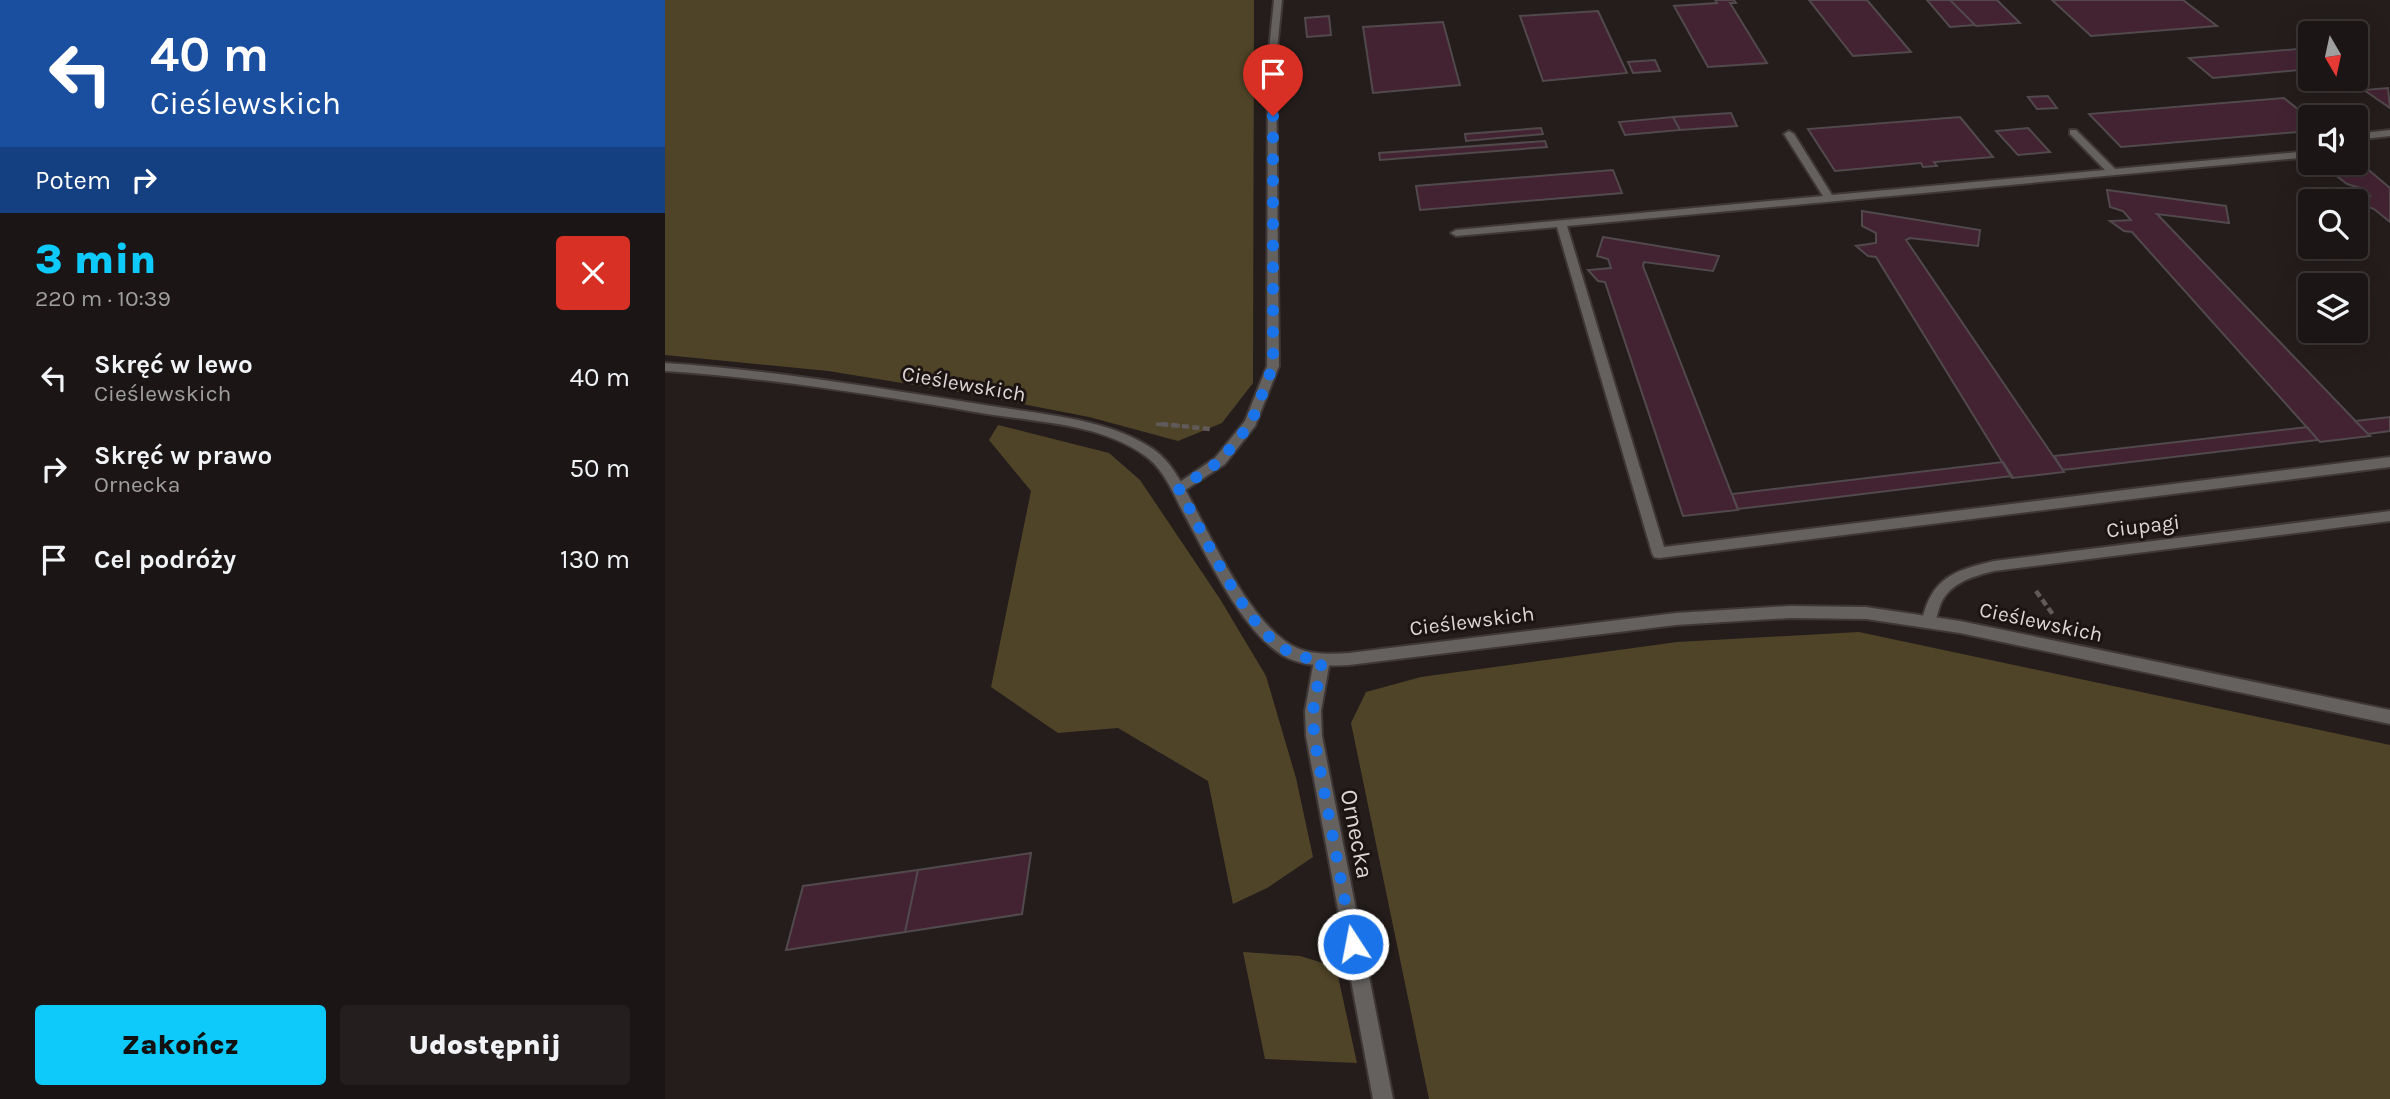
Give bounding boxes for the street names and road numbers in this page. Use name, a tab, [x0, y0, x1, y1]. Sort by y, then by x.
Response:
street label: Cieślewskich	[900, 361, 1028, 407]
street label: Ciupagi	[2105, 510, 2181, 542]
street label: Cieślewskich	[1977, 597, 2105, 647]
street label: Cieślewskich	[1408, 601, 1536, 641]
street label: Ornecka	[1335, 787, 1379, 881]

